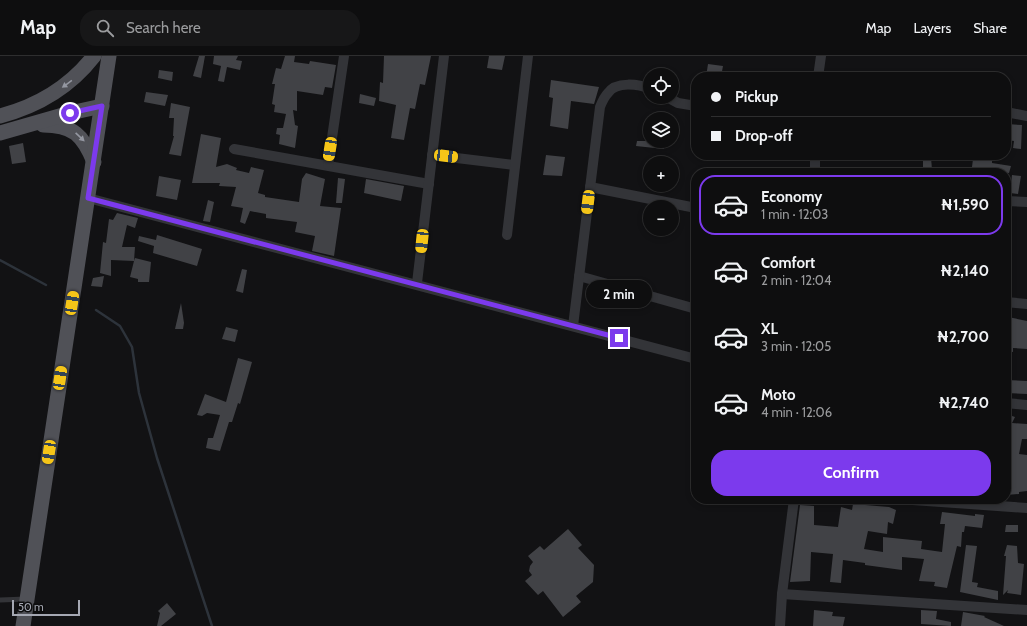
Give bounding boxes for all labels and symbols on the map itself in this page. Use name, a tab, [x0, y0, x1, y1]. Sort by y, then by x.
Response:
one-way arrow	[62, 80, 73, 88]
route start	[61, 104, 79, 122]
one-way arrow	[75, 132, 85, 141]
car	[322, 136, 338, 162]
car	[433, 149, 459, 163]
car	[581, 189, 595, 215]
car	[415, 228, 429, 254]
callout: 2 min	[586, 280, 652, 308]
car	[64, 290, 80, 316]
route end	[610, 329, 628, 347]
car	[52, 365, 68, 391]
car	[41, 439, 57, 465]
scale bar	[12, 598, 80, 617]

